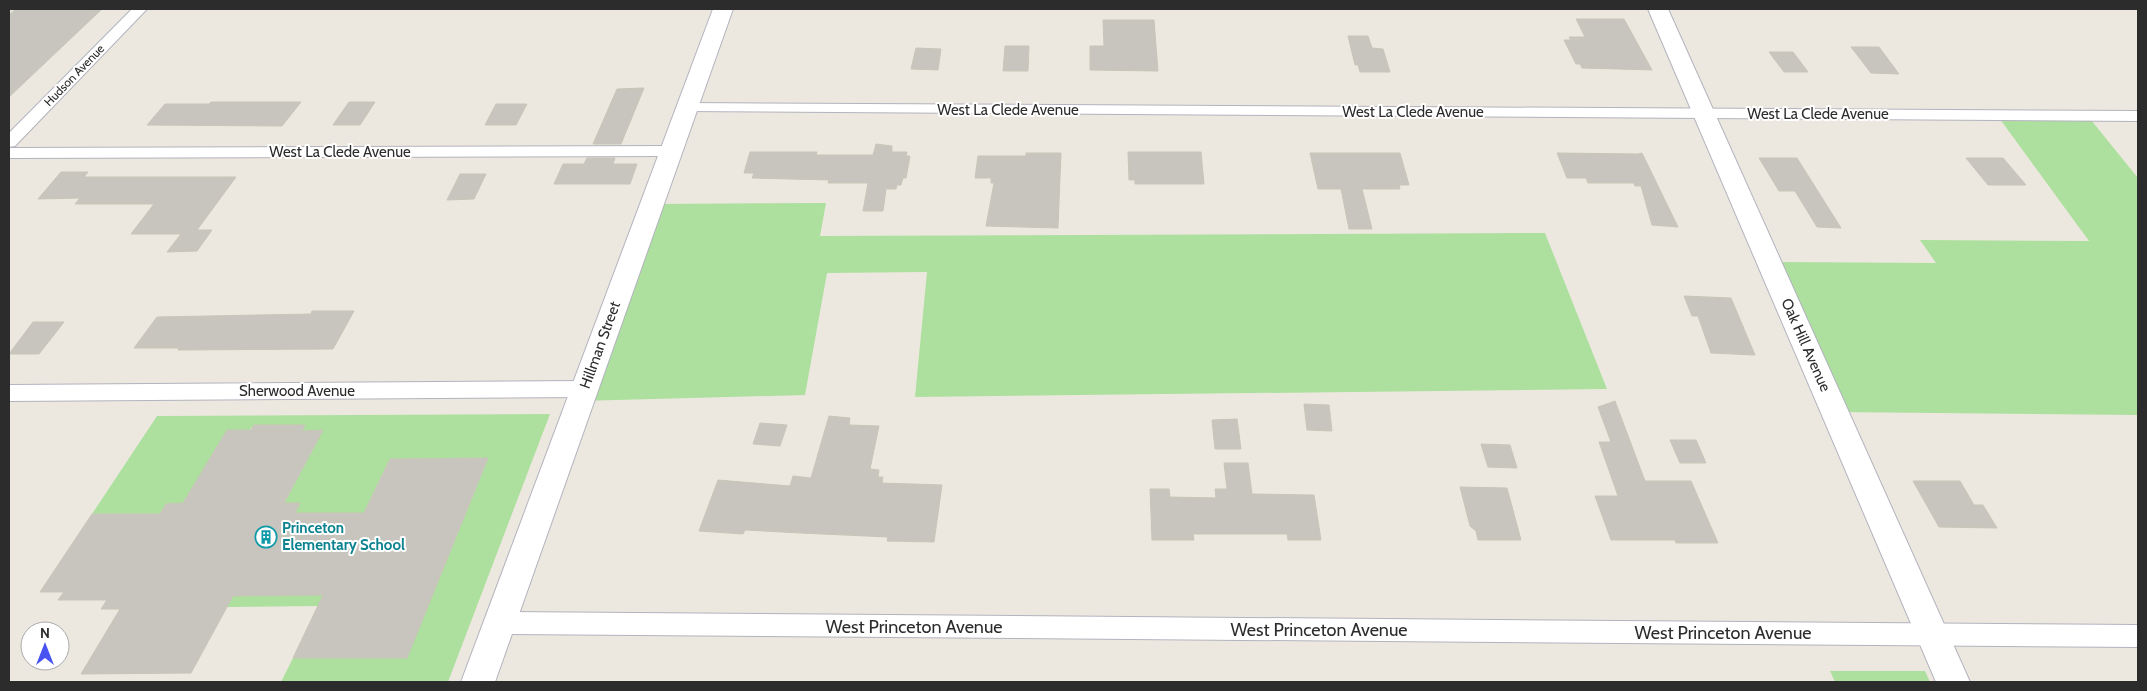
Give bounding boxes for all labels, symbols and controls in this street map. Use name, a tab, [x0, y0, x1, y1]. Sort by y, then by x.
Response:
street label: Hudson Avenue	[41, 41, 107, 109]
street label: West La Clede Avenue	[937, 101, 1079, 119]
street label: West La Clede Avenue	[1342, 103, 1484, 121]
street label: West La Clede Avenue	[1747, 105, 1889, 123]
street label: West La Clede Avenue	[269, 143, 411, 161]
street label: Oak Hill Avenue	[1777, 295, 1835, 395]
street label: Hillman Street	[576, 299, 624, 391]
street label: Sherwood Avenue	[239, 382, 355, 400]
place label: Princeton Elementary School	[282, 519, 405, 554]
building icon: Princeton Elementary School	[254, 525, 278, 549]
street label: West Princeton Avenue	[825, 616, 1003, 638]
street label: West Princeton Avenue	[1230, 619, 1408, 641]
north arrow	[20, 621, 70, 671]
street label: West Princeton Avenue	[1634, 622, 1812, 644]
text: N	[40, 624, 50, 642]

